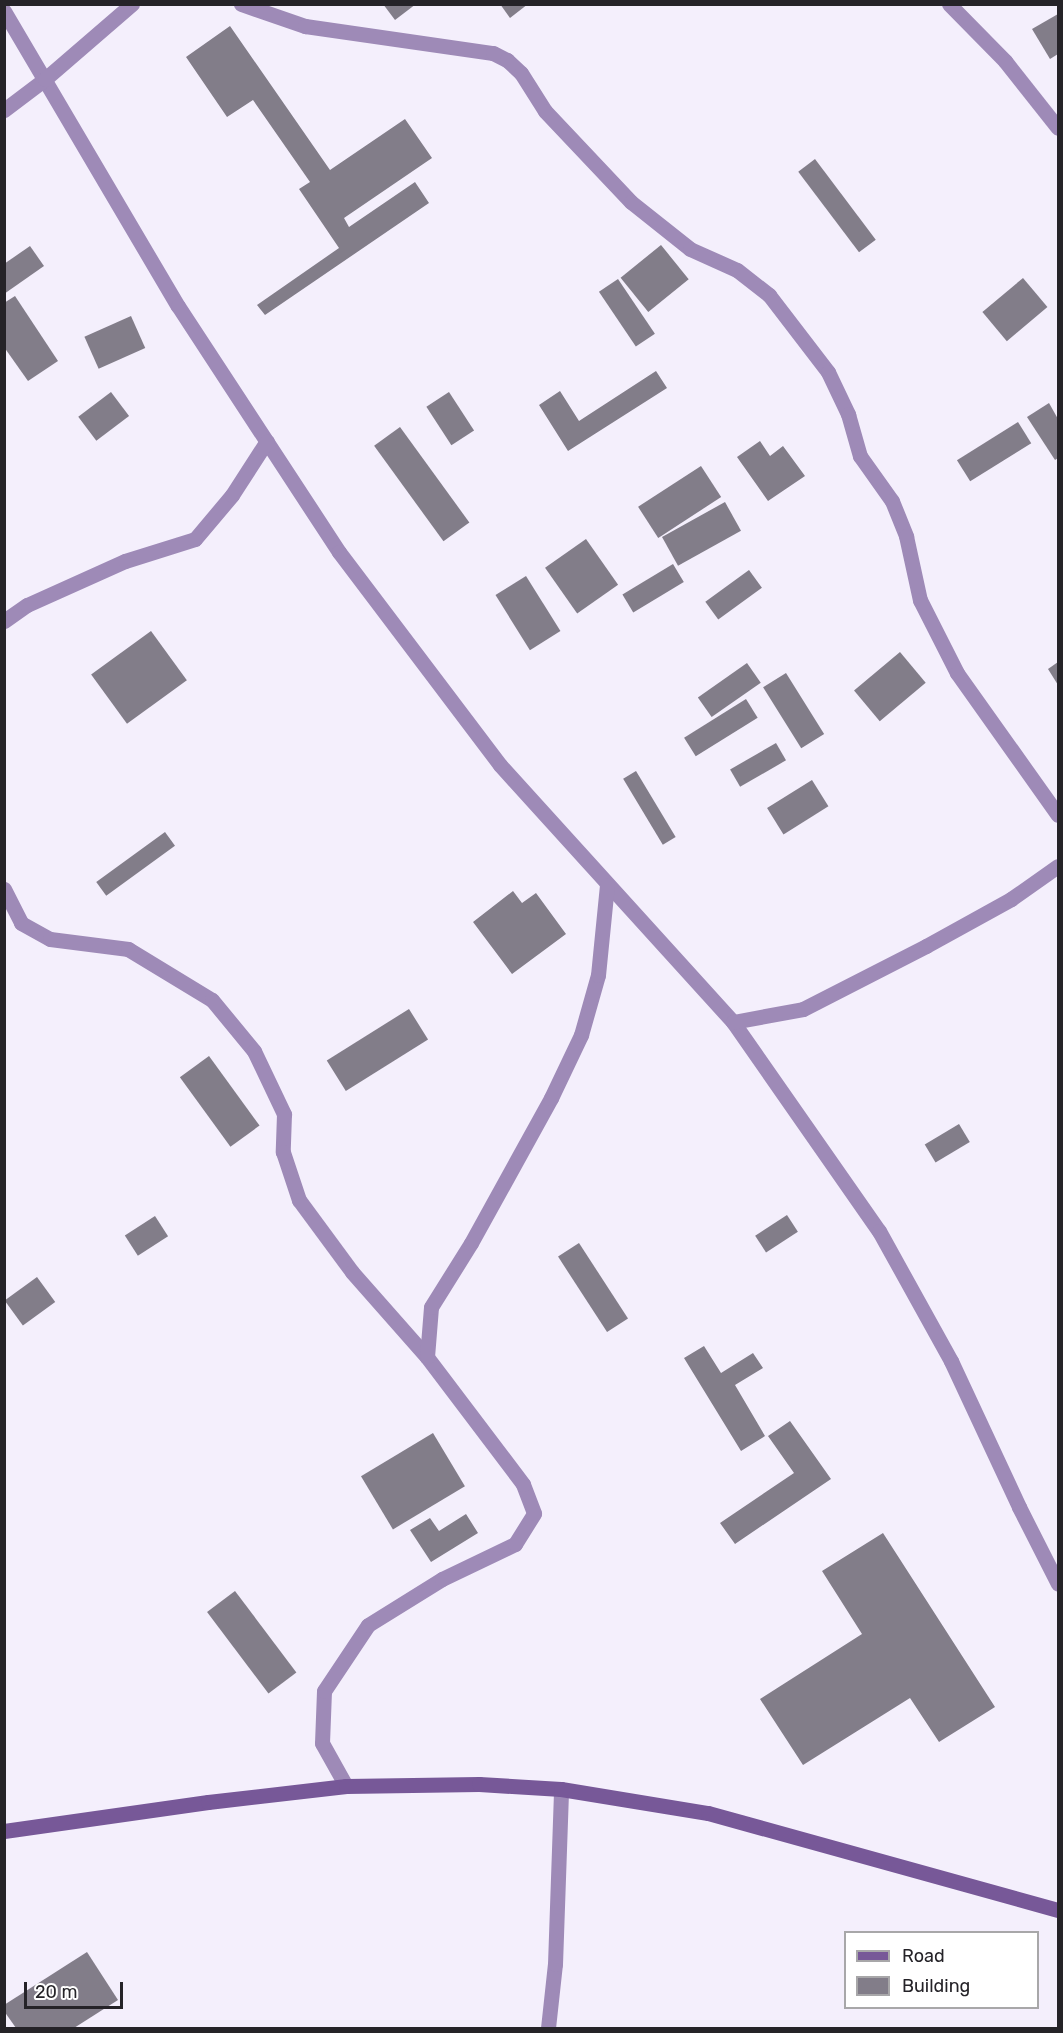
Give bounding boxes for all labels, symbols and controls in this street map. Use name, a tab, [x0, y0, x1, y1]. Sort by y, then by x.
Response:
legend	[844, 1931, 1039, 2009]
text: Road	[902, 1945, 945, 1967]
scale bar	[27, 1970, 126, 2008]
text: Building	[902, 1975, 970, 1997]
text: 20 m	[35, 1981, 77, 2003]

